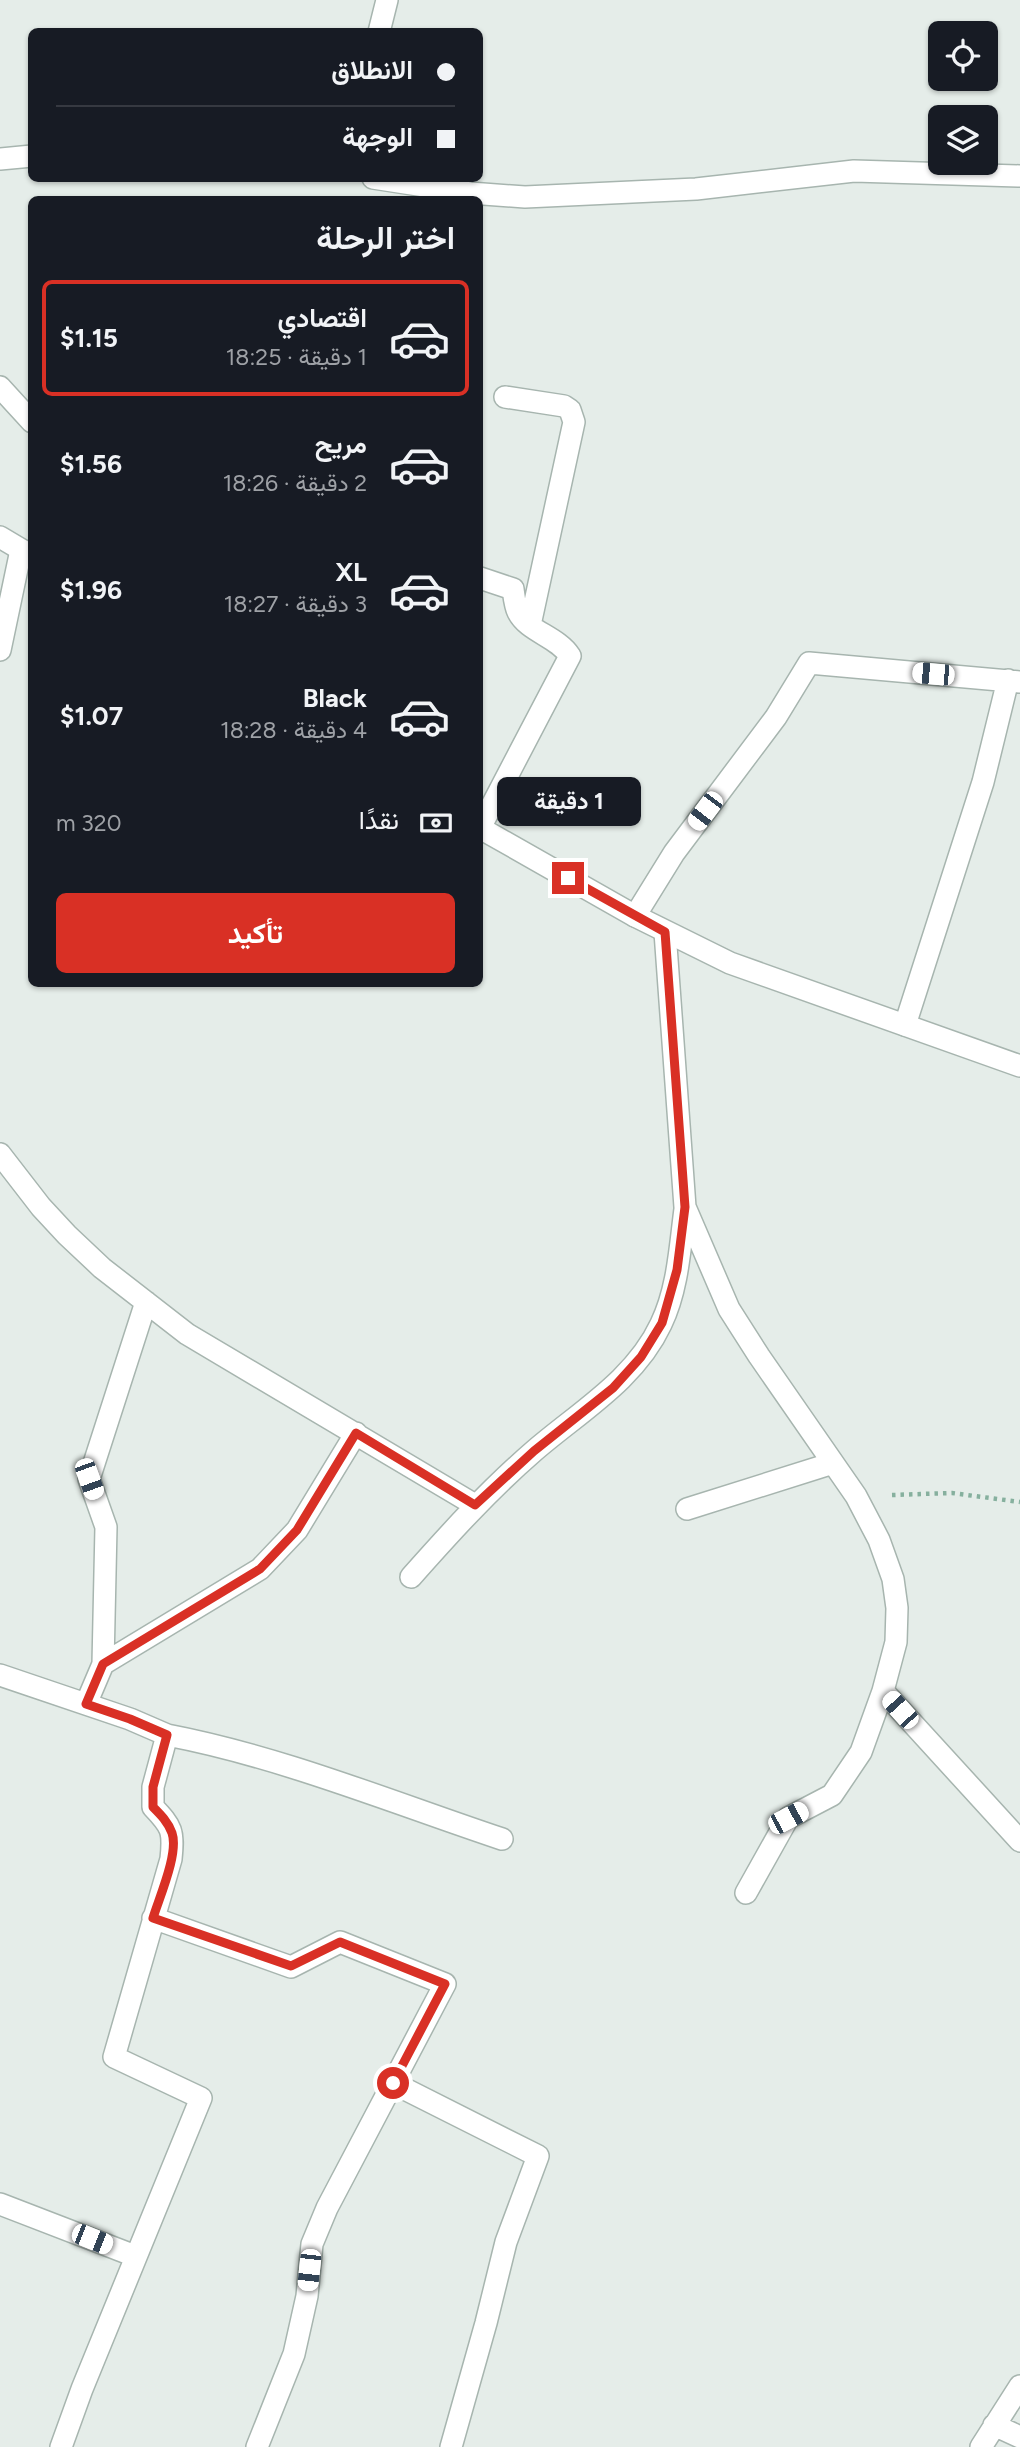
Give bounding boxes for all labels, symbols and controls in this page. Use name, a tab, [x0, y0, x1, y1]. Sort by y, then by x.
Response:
map controls	[928, 21, 998, 175]
button: locate	[928, 21, 998, 91]
text: الانطلاق	[331, 54, 413, 86]
button: layers	[928, 105, 998, 175]
text: الوجهة	[342, 121, 413, 153]
text: اختر الرحلة	[316, 219, 455, 257]
text: اقتصادي	[278, 302, 367, 334]
icon: car	[388, 307, 451, 370]
text: $1.15	[60, 322, 118, 354]
text: 1 دقيقة · 18:25	[226, 343, 367, 371]
text: مريح	[315, 428, 367, 460]
icon: car	[388, 433, 451, 496]
text: $1.56	[60, 448, 122, 480]
text: 2 دقيقة · 18:26	[223, 469, 367, 497]
text: XL	[335, 556, 367, 588]
icon: car	[388, 559, 451, 622]
text: $1.96	[60, 574, 122, 606]
text: 3 دقيقة · 18:27	[224, 590, 367, 618]
car	[912, 662, 955, 686]
text: Black	[303, 682, 367, 714]
icon: car	[388, 685, 451, 748]
text: $1.07	[60, 700, 123, 732]
text: 4 دقيقة · 18:28	[220, 716, 367, 744]
callout: 1 دقيقة	[496, 776, 640, 826]
text: 1 دقيقة	[534, 787, 604, 815]
car	[684, 788, 727, 834]
text: نقدًا	[359, 804, 399, 836]
icon: cash	[417, 804, 455, 842]
text: 320 m	[56, 809, 121, 837]
route end	[552, 862, 584, 894]
button: تأكيد	[56, 893, 455, 973]
car	[72, 1456, 107, 1502]
car	[879, 1687, 922, 1733]
car	[765, 1799, 812, 1837]
route start	[377, 2067, 409, 2099]
car	[69, 2221, 116, 2257]
car	[297, 2248, 322, 2292]

